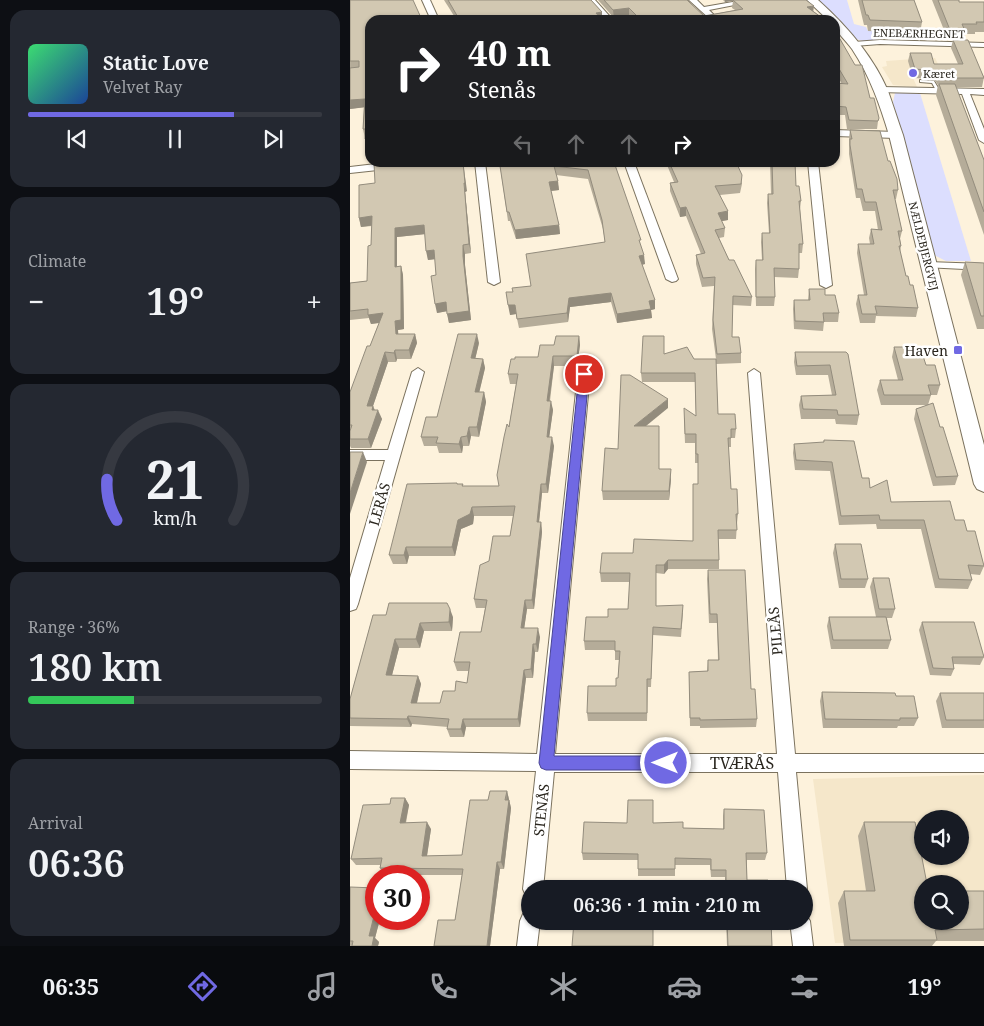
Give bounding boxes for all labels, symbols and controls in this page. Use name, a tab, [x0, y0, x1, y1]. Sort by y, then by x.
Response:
street label: ENEBÆRHEGNET	[873, 25, 965, 41]
text: 40 m	[468, 29, 551, 76]
icon: right	[385, 35, 450, 100]
text: Static Love	[103, 50, 209, 76]
place label: Kæret	[923, 66, 955, 81]
marker: Kæret	[907, 67, 919, 79]
text: Stenås	[468, 74, 536, 104]
text: Velvet Ray	[103, 76, 182, 98]
icon: previous	[63, 125, 91, 153]
icon: pause	[161, 125, 189, 153]
icon: next	[259, 125, 287, 153]
icon: left	[509, 130, 537, 158]
icon: ahead	[562, 130, 590, 158]
icon: ahead	[615, 130, 643, 158]
icon: right	[668, 130, 696, 158]
street label: NÆLDEBJERGVEJ	[906, 200, 942, 292]
text: Climate	[28, 250, 86, 272]
text: 19°	[146, 274, 204, 326]
text: −	[28, 282, 44, 320]
text: +	[306, 282, 322, 320]
place label: Haven	[904, 341, 948, 360]
marker: Haven	[952, 344, 964, 356]
pin	[563, 353, 605, 395]
icon: arrive	[570, 360, 598, 388]
text: 21	[146, 443, 204, 514]
street label: LERÅS	[364, 480, 394, 528]
text: km/h	[153, 506, 197, 530]
street label: PILEÅS	[763, 606, 787, 656]
text: Range · 36%	[28, 616, 120, 638]
text: 180 km	[28, 640, 162, 692]
position arrow	[639, 736, 691, 788]
street label: TVÆRÅS	[710, 752, 774, 774]
street label: STENÅS	[529, 783, 553, 837]
map controls	[914, 810, 969, 930]
button: sound	[914, 810, 969, 865]
text: Arrival	[28, 812, 83, 834]
text: 06:36	[28, 836, 125, 888]
speed limit sign: 30	[365, 865, 430, 930]
button: search	[914, 875, 969, 930]
text: 06:36 · 1 min · 210 m	[573, 892, 761, 918]
icon: directions	[185, 969, 220, 1004]
icon: music	[305, 969, 340, 1004]
icon: phone	[426, 969, 461, 1004]
icon: climate	[546, 969, 581, 1004]
icon: car	[667, 969, 702, 1004]
icon: filters	[787, 969, 822, 1004]
text: 06:35	[43, 971, 99, 1001]
text: 19°	[908, 971, 941, 1001]

